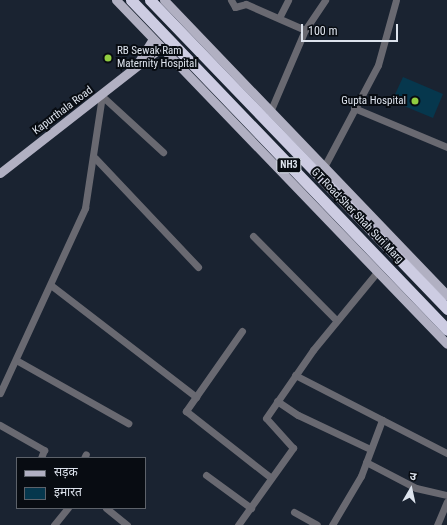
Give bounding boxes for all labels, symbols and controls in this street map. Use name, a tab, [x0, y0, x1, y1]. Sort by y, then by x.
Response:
scale bar	[303, 16, 400, 42]
text: 100 m	[308, 24, 338, 38]
place label: RB Sewak Ram Maternity Hospital	[117, 45, 197, 71]
marker: RB Sewak Ram Maternity Hospital	[102, 52, 114, 64]
street label: Kapurthala Road	[30, 84, 96, 138]
place label: Gupta Hospital	[341, 94, 406, 108]
marker: Gupta Hospital	[409, 95, 421, 107]
road number: NH3	[276, 157, 302, 173]
street label: GT Road;Sher Shah Suri Marg	[308, 166, 406, 266]
legend	[16, 457, 146, 509]
text: सड़क	[54, 465, 78, 479]
north arrow	[391, 469, 431, 509]
text: उ	[409, 470, 417, 484]
text: इमारत	[54, 485, 82, 499]

